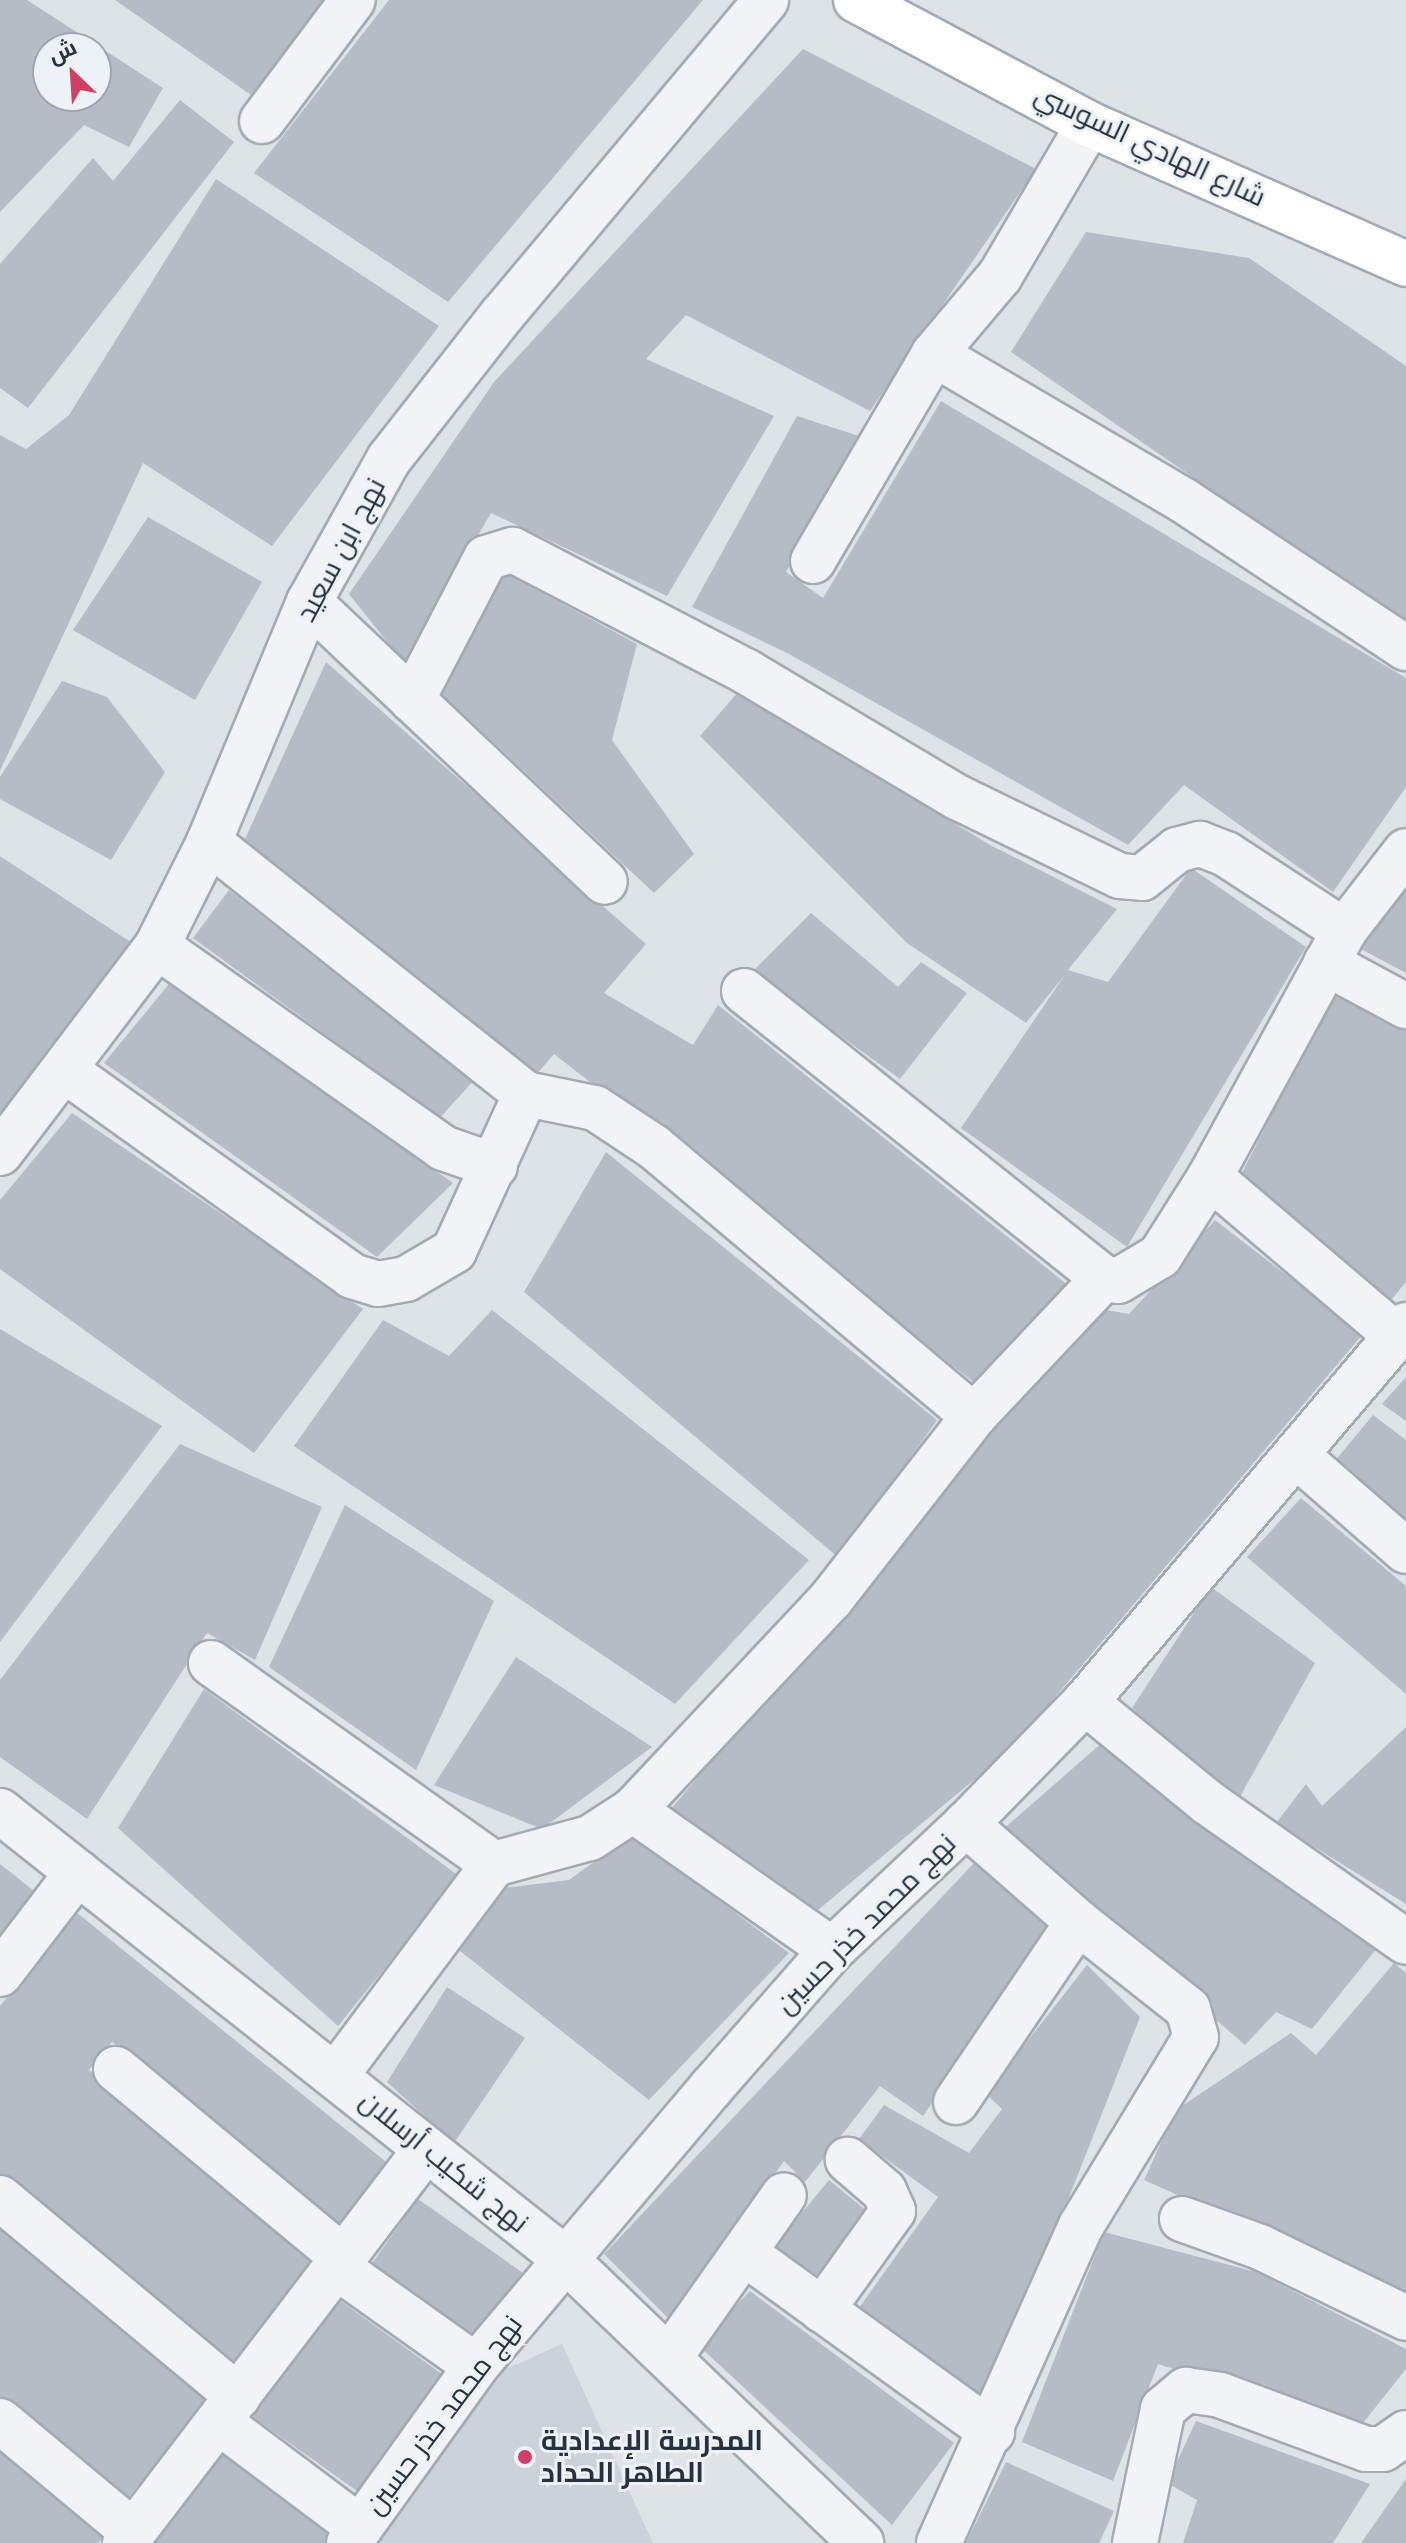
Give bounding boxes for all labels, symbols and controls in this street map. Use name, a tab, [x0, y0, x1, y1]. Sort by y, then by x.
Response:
north arrow	[32, 32, 112, 112]
text: ش	[44, 34, 81, 69]
street label: شارع الهادي السوسي	[1029, 78, 1271, 214]
street label: نهج ابن سعيد	[289, 472, 393, 628]
street label: نهج محمد خذر حسين	[769, 1827, 963, 2021]
street label: نهج شكيب أرسلان	[353, 2084, 535, 2240]
street label: نهج محمد خذر حسين	[358, 2309, 530, 2521]
place label: المدرسة الإعدادية الطاهر الحداد	[541, 2424, 763, 2490]
marker: المدرسة الإعدادية الطاهر الحداد	[516, 2448, 534, 2466]

